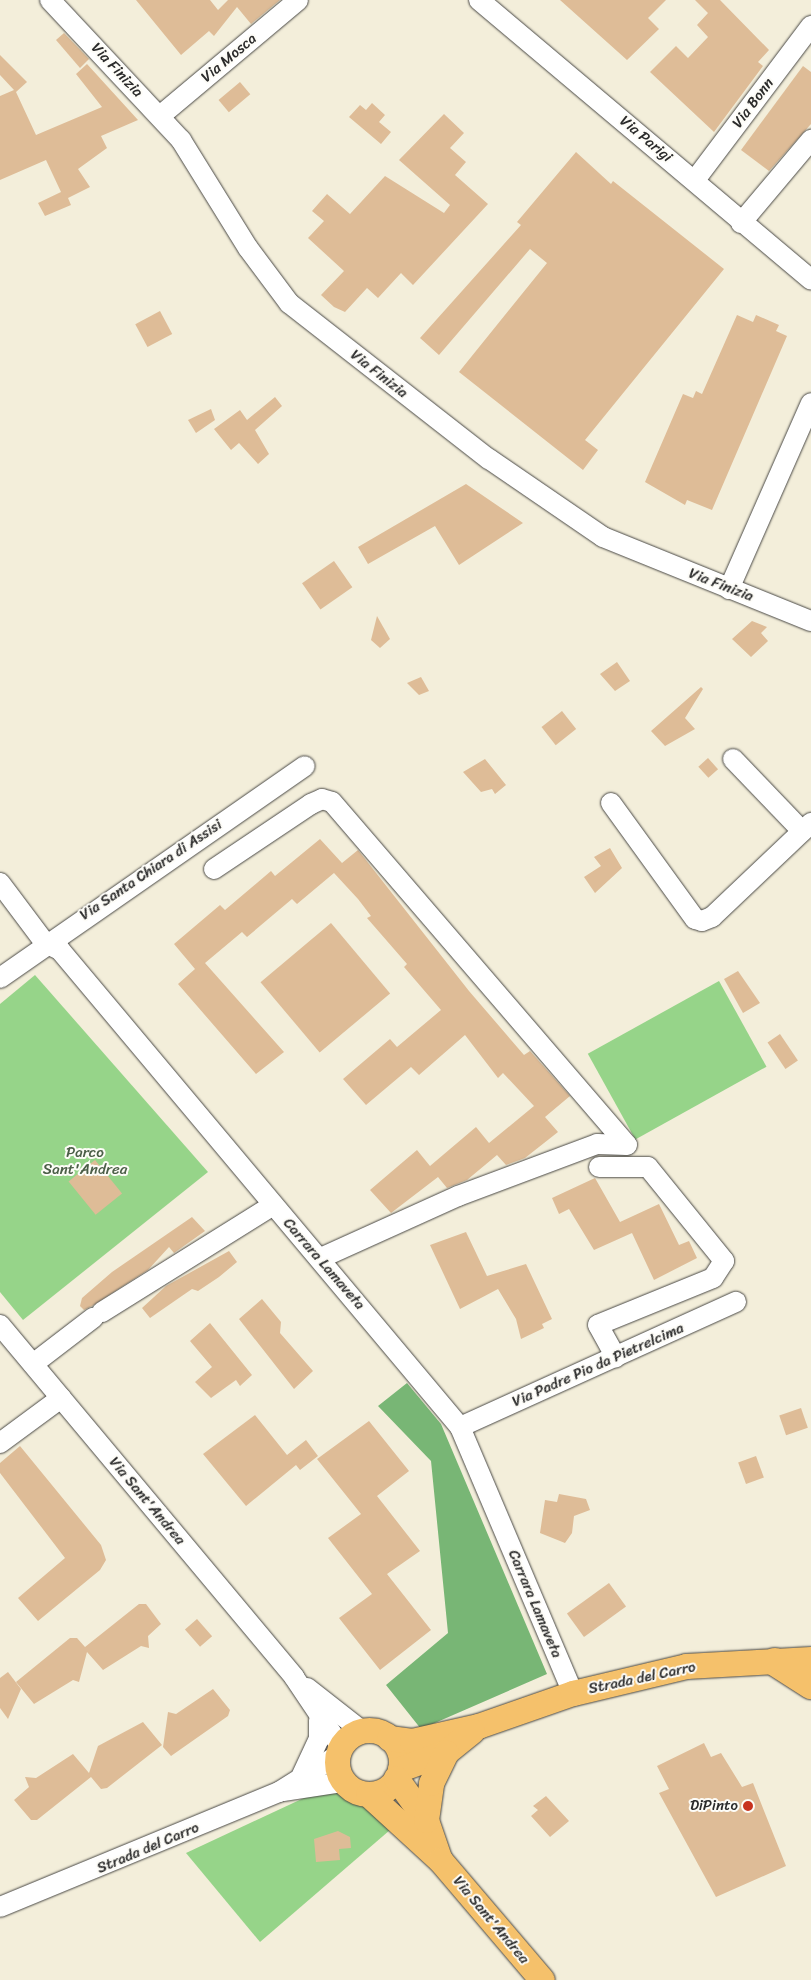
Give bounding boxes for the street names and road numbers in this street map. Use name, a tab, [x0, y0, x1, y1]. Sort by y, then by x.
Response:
street label: Via Mosca	[198, 30, 260, 86]
street label: Via Finizia	[87, 39, 147, 101]
street label: Via Bonn	[728, 75, 778, 131]
street label: Via Parigi	[616, 112, 676, 166]
street label: Via Finizia	[347, 346, 411, 402]
street label: Via Finizia	[686, 564, 756, 606]
street label: Via Santa Chiara di Assisi	[76, 816, 226, 924]
street label: Carrara Lamaveta	[279, 1214, 369, 1314]
street label: Via Padre Pio da Pietrelcima	[509, 1319, 687, 1411]
street label: Via Sant'Andrea	[105, 1453, 189, 1549]
street label: Carrara Lamaveta	[504, 1547, 566, 1661]
street label: Strada del Carro	[587, 1658, 697, 1698]
street label: Strada del Carro	[94, 1818, 202, 1878]
street label: Via Sant'Andrea	[449, 1872, 533, 1968]

